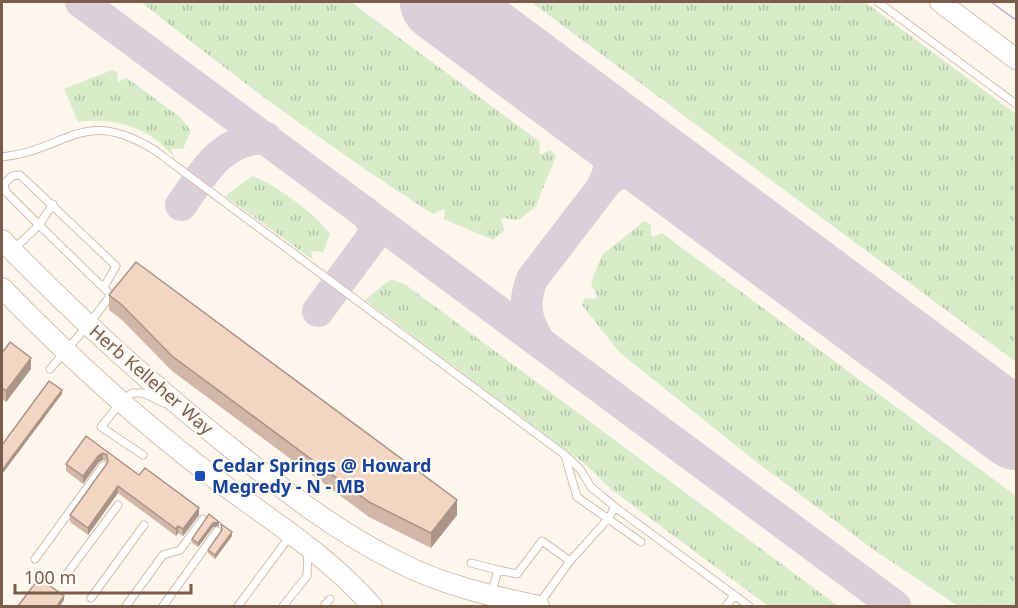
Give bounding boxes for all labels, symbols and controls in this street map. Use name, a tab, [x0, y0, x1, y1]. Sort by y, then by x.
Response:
street label: Herb Kelleher Way	[85, 319, 219, 440]
place label: Cedar Springs @ Howard Megredy - N - MB	[212, 453, 431, 498]
marker: Cedar Springs @ Howard Megredy - N - MB	[193, 469, 207, 483]
scale bar	[15, 557, 190, 595]
text: 100 m	[24, 565, 76, 589]

